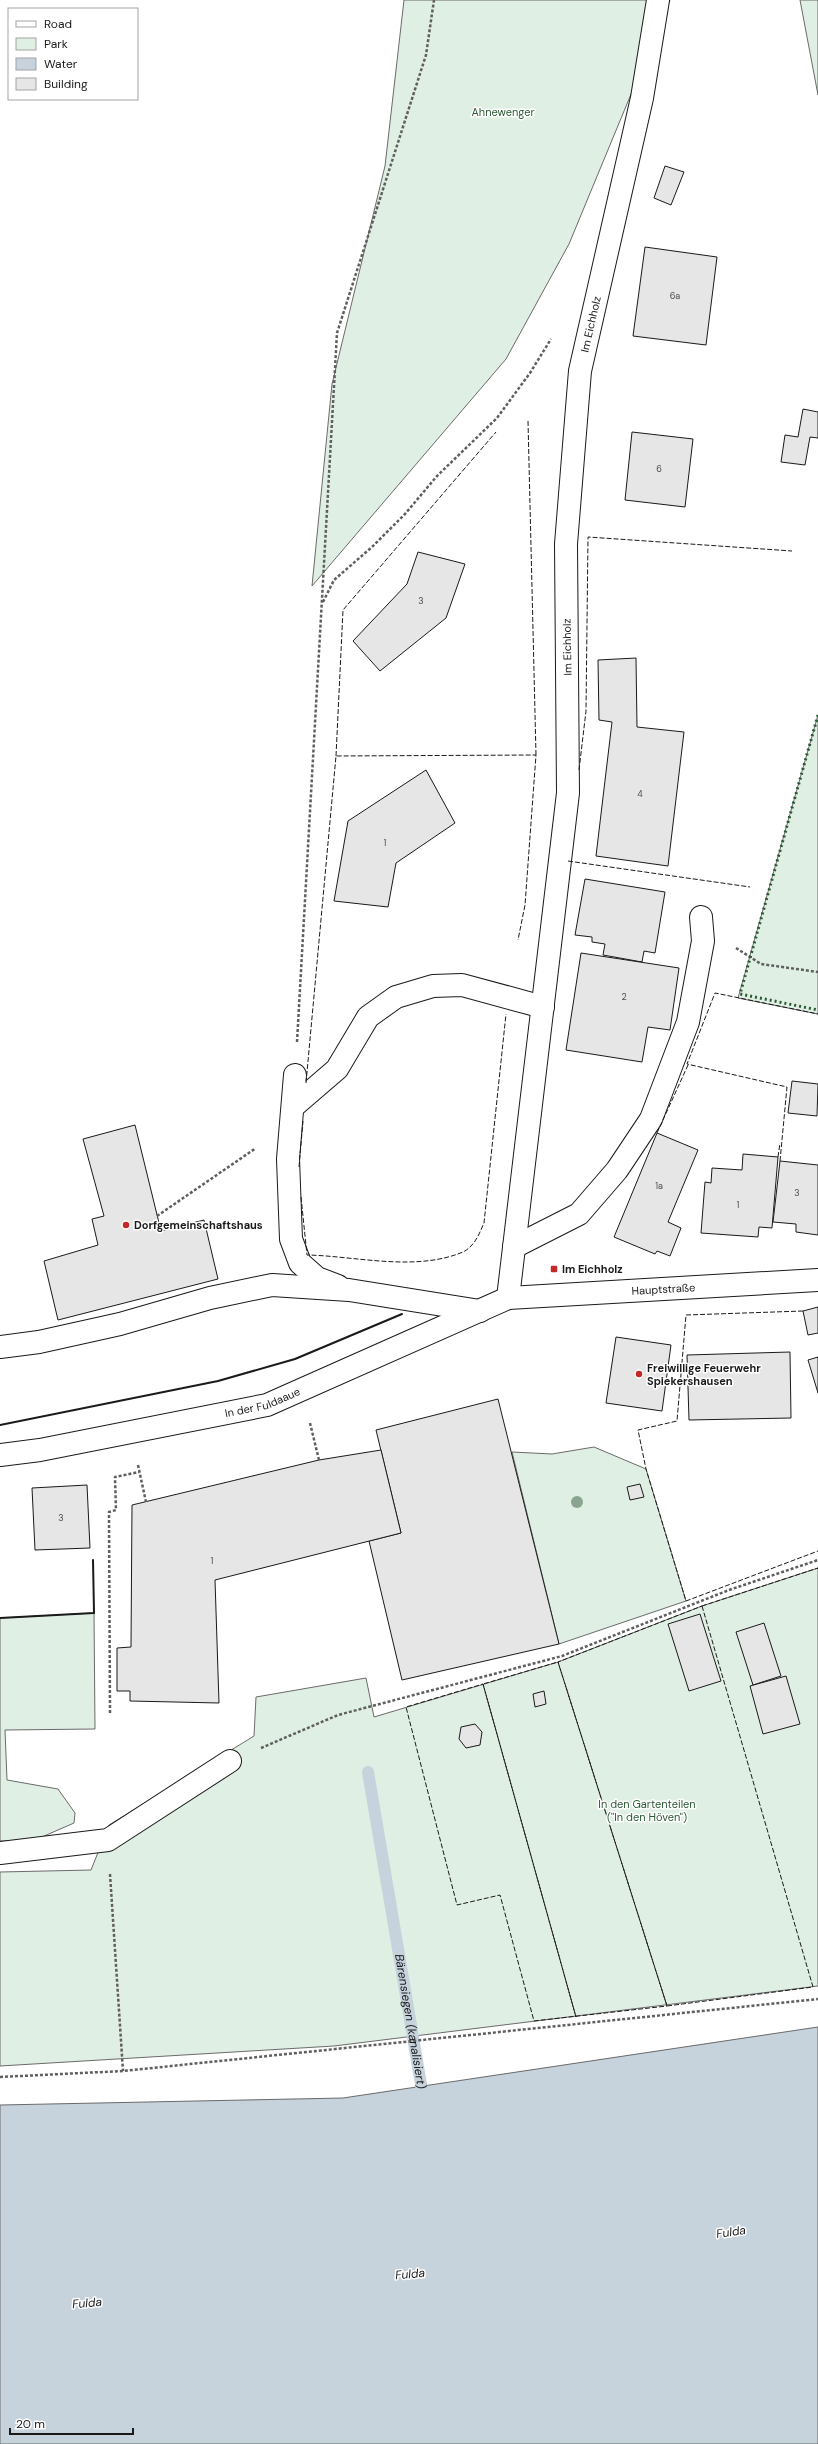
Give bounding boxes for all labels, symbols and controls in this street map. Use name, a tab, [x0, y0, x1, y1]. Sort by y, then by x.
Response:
legend	[8, 8, 138, 100]
text: Road	[44, 16, 72, 32]
text: Park	[44, 36, 68, 52]
text: Water	[44, 56, 78, 72]
text: Building	[44, 76, 88, 92]
park label: Ahnewenger	[472, 105, 534, 119]
house number: 6a	[670, 290, 680, 302]
street label: Im Eichholz	[577, 295, 604, 354]
house number: 6	[656, 463, 662, 475]
house number: 3	[418, 595, 424, 607]
street label: Im Eichholz	[560, 618, 574, 676]
house number: 4	[637, 788, 643, 800]
house number: 1	[384, 837, 387, 849]
house number: 2	[621, 991, 627, 1003]
house number: 1a	[655, 1180, 663, 1192]
house number: 3	[794, 1187, 800, 1199]
house number: 1	[737, 1199, 740, 1211]
place label: Dorfgemeinschaftshaus	[134, 1218, 263, 1232]
marker: Dorfgemeinschaftshaus	[121, 1220, 131, 1230]
place label: Im Eichholz	[562, 1262, 623, 1276]
marker: Im Eichholz	[549, 1264, 559, 1274]
street label: Hauptstraße	[631, 1280, 696, 1298]
place label: Freiwillige Feuerwehr Spiekershausen	[647, 1361, 761, 1388]
marker: Freiwillige Feuerwehr Spiekershausen	[634, 1369, 644, 1379]
street label: In der Fuldaaue	[224, 1384, 302, 1420]
house number: 3	[58, 1512, 64, 1524]
house number: 1	[211, 1555, 214, 1567]
park label: In den Gartenteilen ("In den Höven")	[598, 1797, 696, 1824]
water label: Bärensiegen (kanalisiert)	[391, 1953, 430, 2091]
water label: Fulda	[715, 2222, 747, 2242]
water label: Fulda	[394, 2265, 426, 2283]
water label: Fulda	[71, 2294, 103, 2312]
scale bar	[10, 2410, 133, 2436]
text: 20 m	[16, 2416, 45, 2432]

